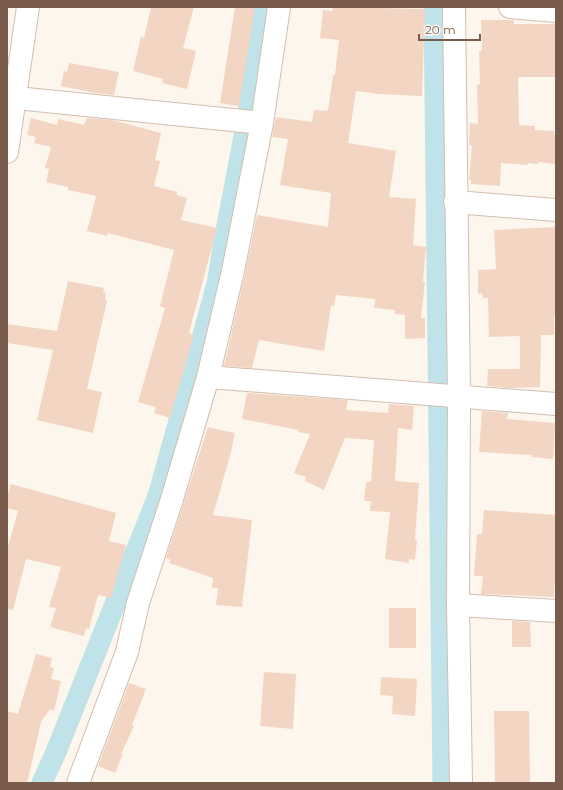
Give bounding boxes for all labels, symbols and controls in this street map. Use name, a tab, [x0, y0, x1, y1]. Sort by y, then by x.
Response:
scale bar	[419, 16, 480, 42]
text: 20 m	[425, 22, 456, 37]

